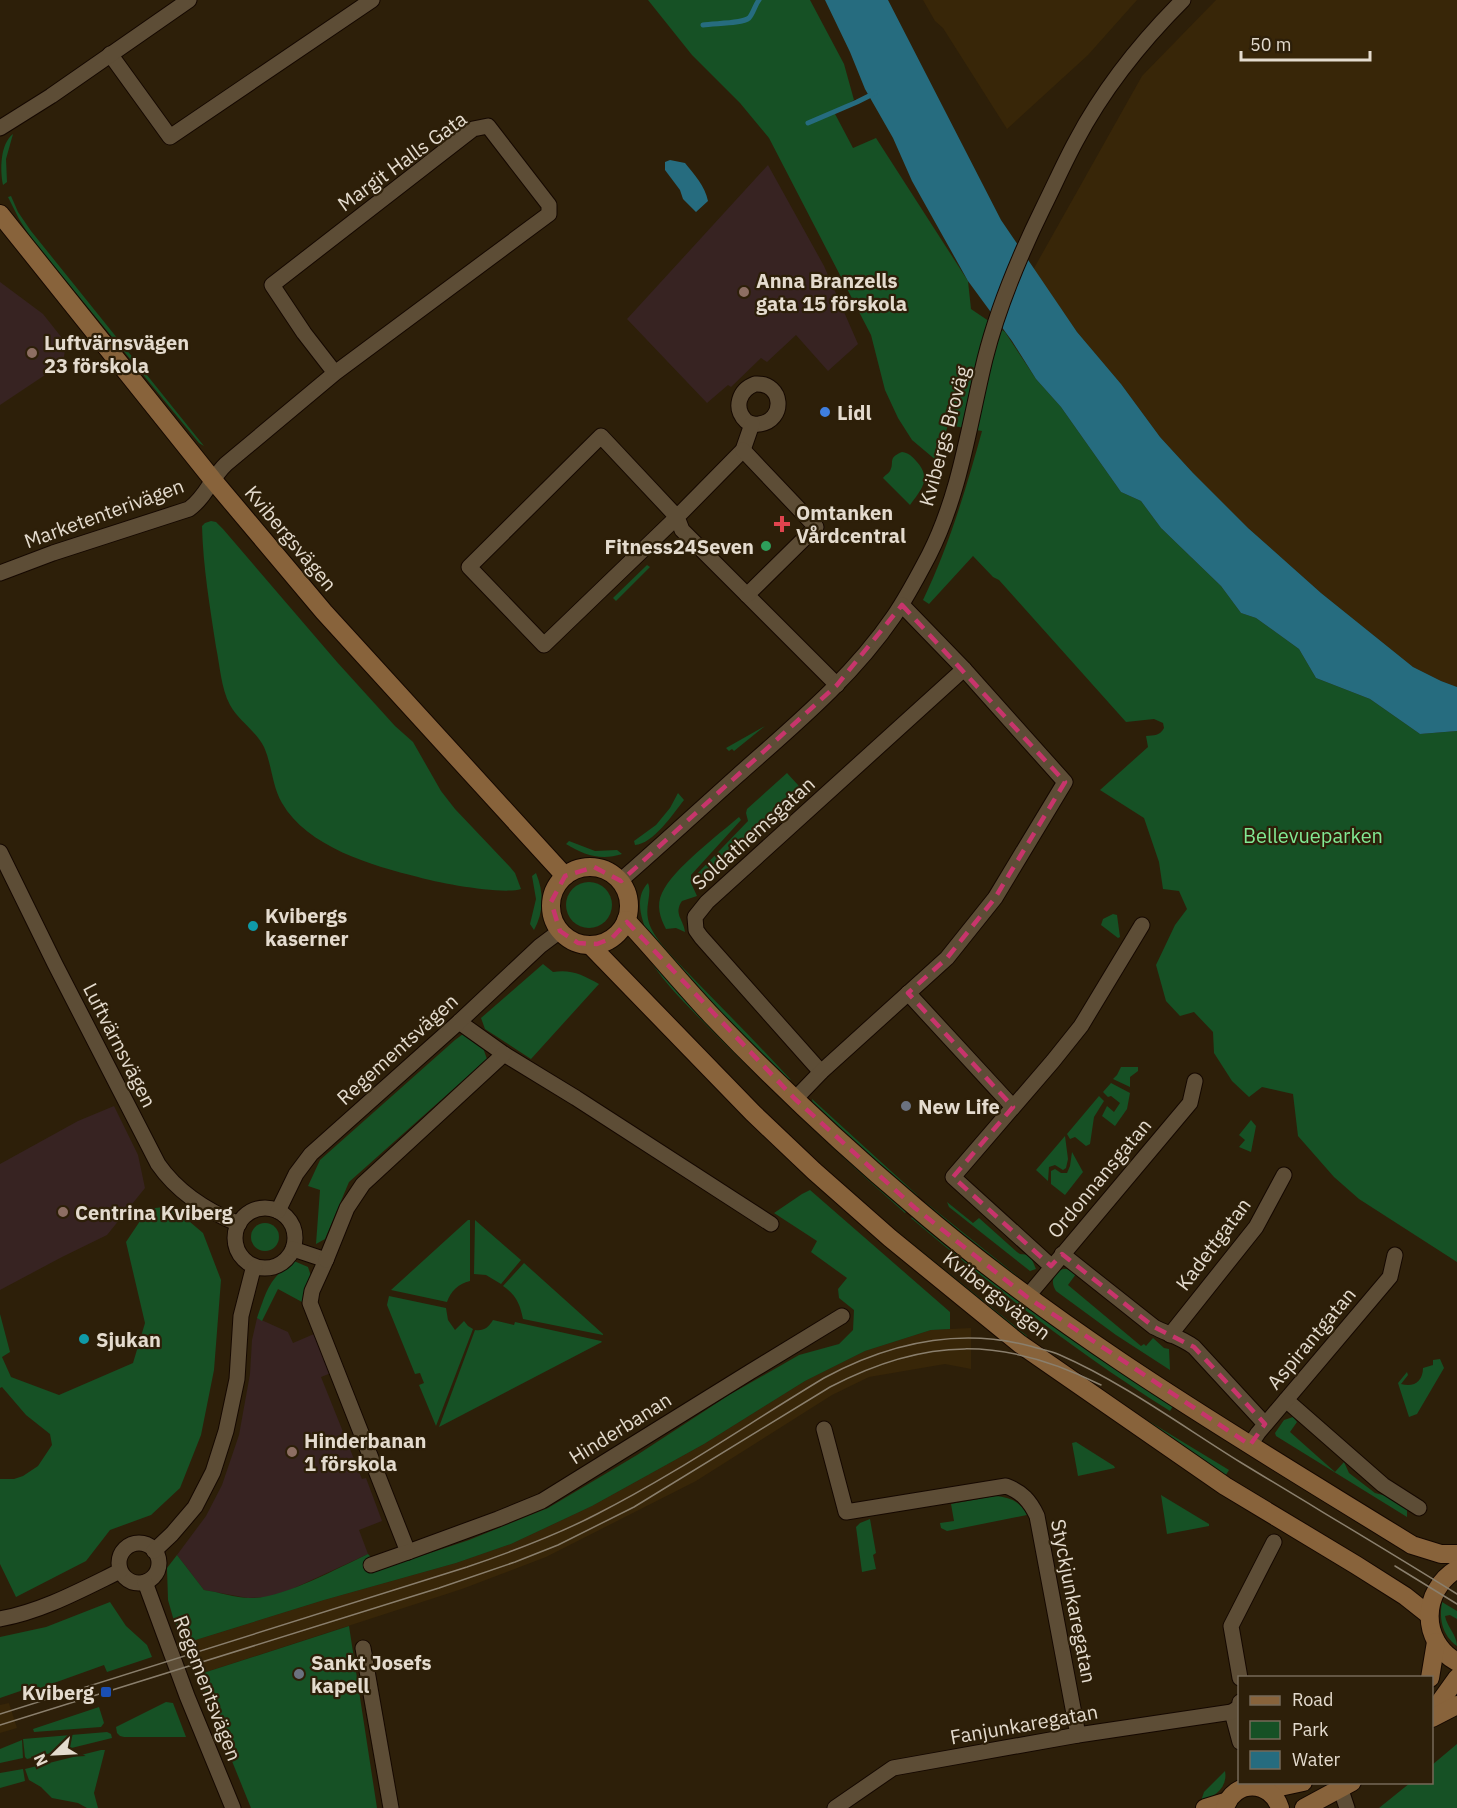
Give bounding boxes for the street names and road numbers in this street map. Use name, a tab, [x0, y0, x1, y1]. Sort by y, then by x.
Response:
street label: Margit Halls Gata	[332, 105, 472, 217]
street label: Kvibergs Broväg	[912, 363, 976, 509]
street label: Marketenterivägen	[20, 472, 188, 554]
street label: Kvibergsvägen	[239, 480, 343, 596]
street label: Soldathemsgatan	[686, 770, 820, 896]
street label: Luftvärnsvägen	[77, 978, 163, 1112]
street label: Regementsvägen	[331, 987, 463, 1111]
street label: Ordonnansgatan	[1041, 1112, 1157, 1244]
street label: Kadettgatan	[1169, 1192, 1257, 1296]
street label: Kvibergsvägen	[937, 1244, 1057, 1346]
street label: Aspirantgatan	[1260, 1281, 1362, 1395]
street label: Hinderbanan	[564, 1386, 676, 1470]
street label: Styckjunkaregatan	[1045, 1517, 1103, 1685]
street label: Regementsvägen	[168, 1611, 248, 1765]
street label: Fanjunkaregatan	[948, 1698, 1100, 1750]

